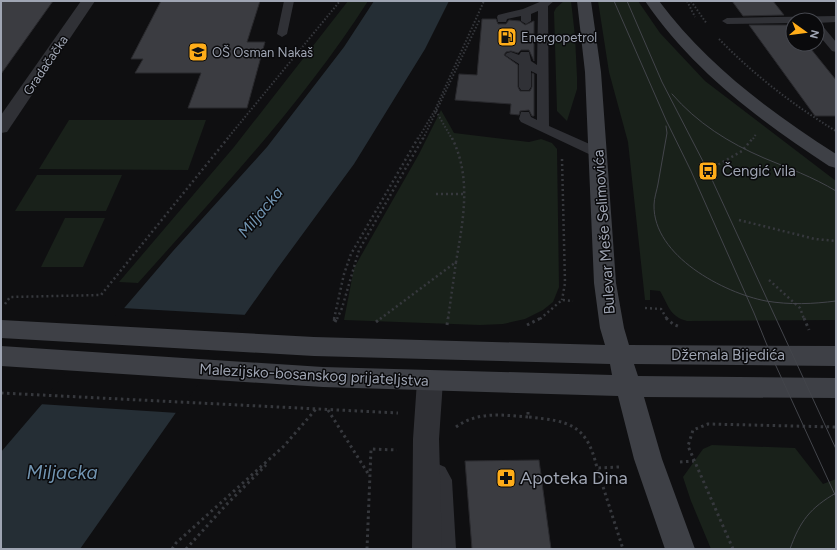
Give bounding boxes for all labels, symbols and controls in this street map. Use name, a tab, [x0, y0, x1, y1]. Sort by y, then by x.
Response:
north arrow	[785, 12, 825, 52]
fuel station icon: Energopetrol	[496, 26, 518, 48]
text: N	[807, 29, 822, 40]
place label: Energopetrol	[521, 30, 597, 45]
street label: Gradačačka	[20, 33, 71, 98]
school or university icon: OŠ Osman Nakaš	[187, 41, 209, 63]
place label: OŠ Osman Nakaš	[212, 45, 313, 60]
street label: Bulevar Meše Selimovića	[589, 149, 619, 315]
bus stop icon: Čengić vila	[697, 160, 719, 182]
place label: Čengić vila	[722, 162, 796, 180]
water label: Miljacka	[234, 183, 287, 241]
street label: Džemala Bijedića	[671, 346, 785, 364]
street label: Malezijsko-bosanskog prijateljstva	[199, 360, 429, 390]
water label: Miljacka	[26, 461, 98, 484]
pharmacy icon: Apoteka Dina	[495, 467, 517, 489]
place label: Apoteka Dina	[520, 467, 628, 489]

